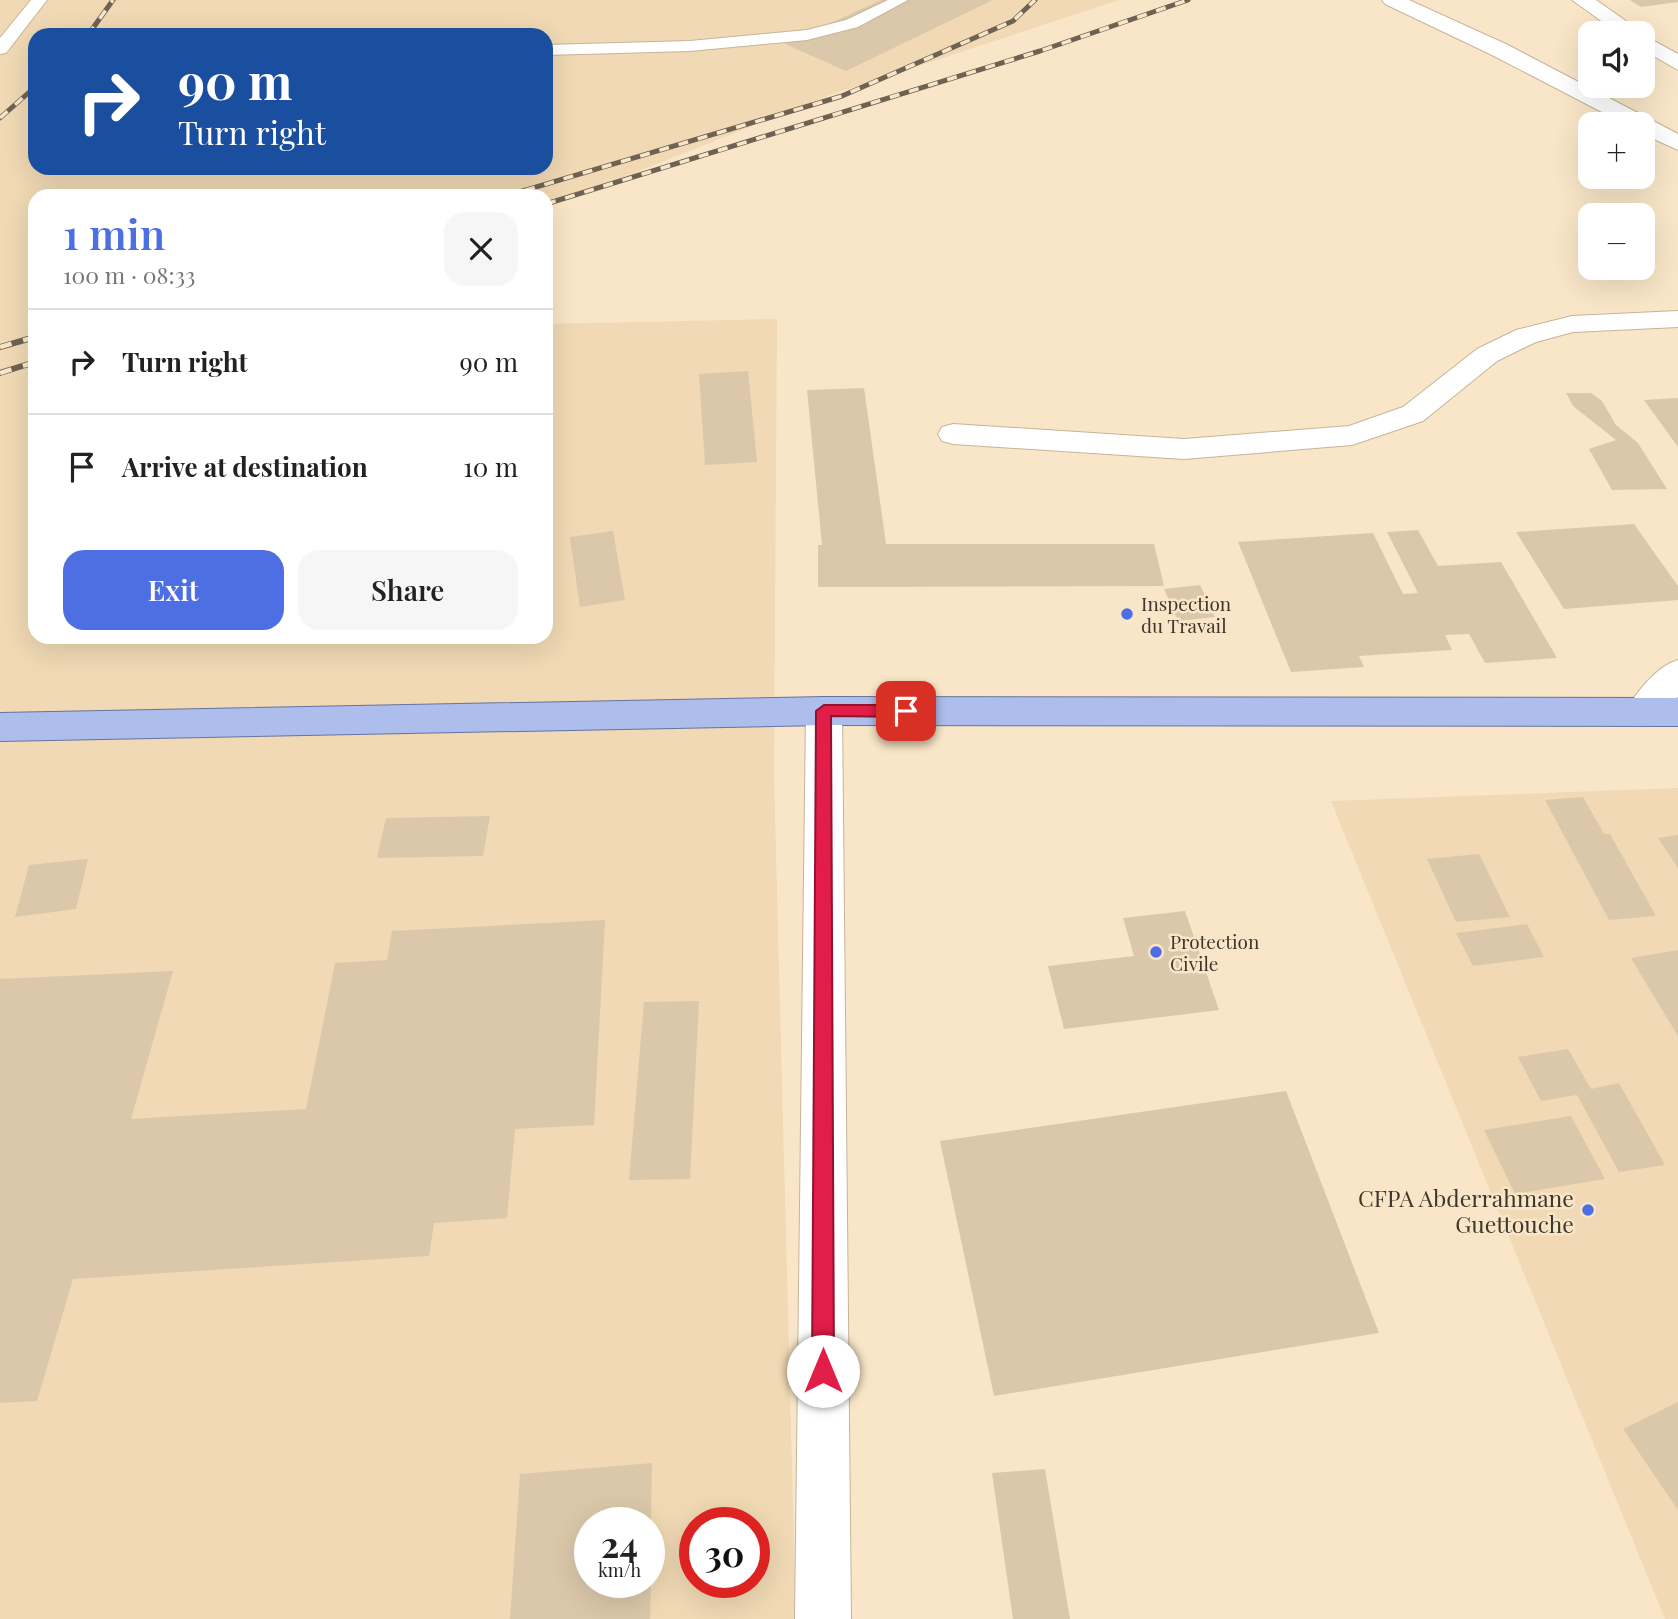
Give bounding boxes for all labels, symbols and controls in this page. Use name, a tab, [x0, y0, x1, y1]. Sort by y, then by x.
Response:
map controls	[1578, 21, 1655, 280]
button: sound	[1578, 21, 1655, 98]
text: 90 m	[178, 47, 292, 112]
icon: right	[63, 56, 154, 147]
text: Turn right	[178, 110, 326, 153]
button: +	[1578, 112, 1655, 189]
button: −	[1578, 203, 1655, 280]
text: 1 min	[63, 205, 165, 261]
button: close	[444, 212, 518, 286]
text: 100 m · 08:33	[63, 259, 195, 290]
icon: right	[63, 343, 101, 381]
text: Turn right	[122, 344, 248, 379]
text: 90 m	[460, 344, 518, 379]
icon: arrive	[63, 448, 101, 486]
text: Arrive at destination	[122, 449, 368, 484]
text: 10 m	[463, 449, 518, 484]
button: Exit	[63, 550, 284, 630]
button: Share	[298, 550, 518, 630]
place label: Inspection du Travail	[1141, 590, 1232, 638]
marker: Inspection du Travail	[1119, 606, 1135, 622]
pin	[876, 681, 936, 741]
icon: arrive	[887, 692, 925, 730]
place label: Protection Civile	[1170, 928, 1260, 976]
marker: Protection Civile	[1148, 944, 1164, 960]
place label: CFPA Abderrahmane Guettouche	[1358, 1182, 1574, 1239]
marker: CFPA Abderrahmane Guettouche	[1580, 1202, 1596, 1218]
position arrow	[786, 1334, 860, 1408]
speed limit sign: 30	[679, 1507, 770, 1598]
text: 24	[601, 1520, 638, 1567]
text: km/h	[598, 1558, 641, 1582]

